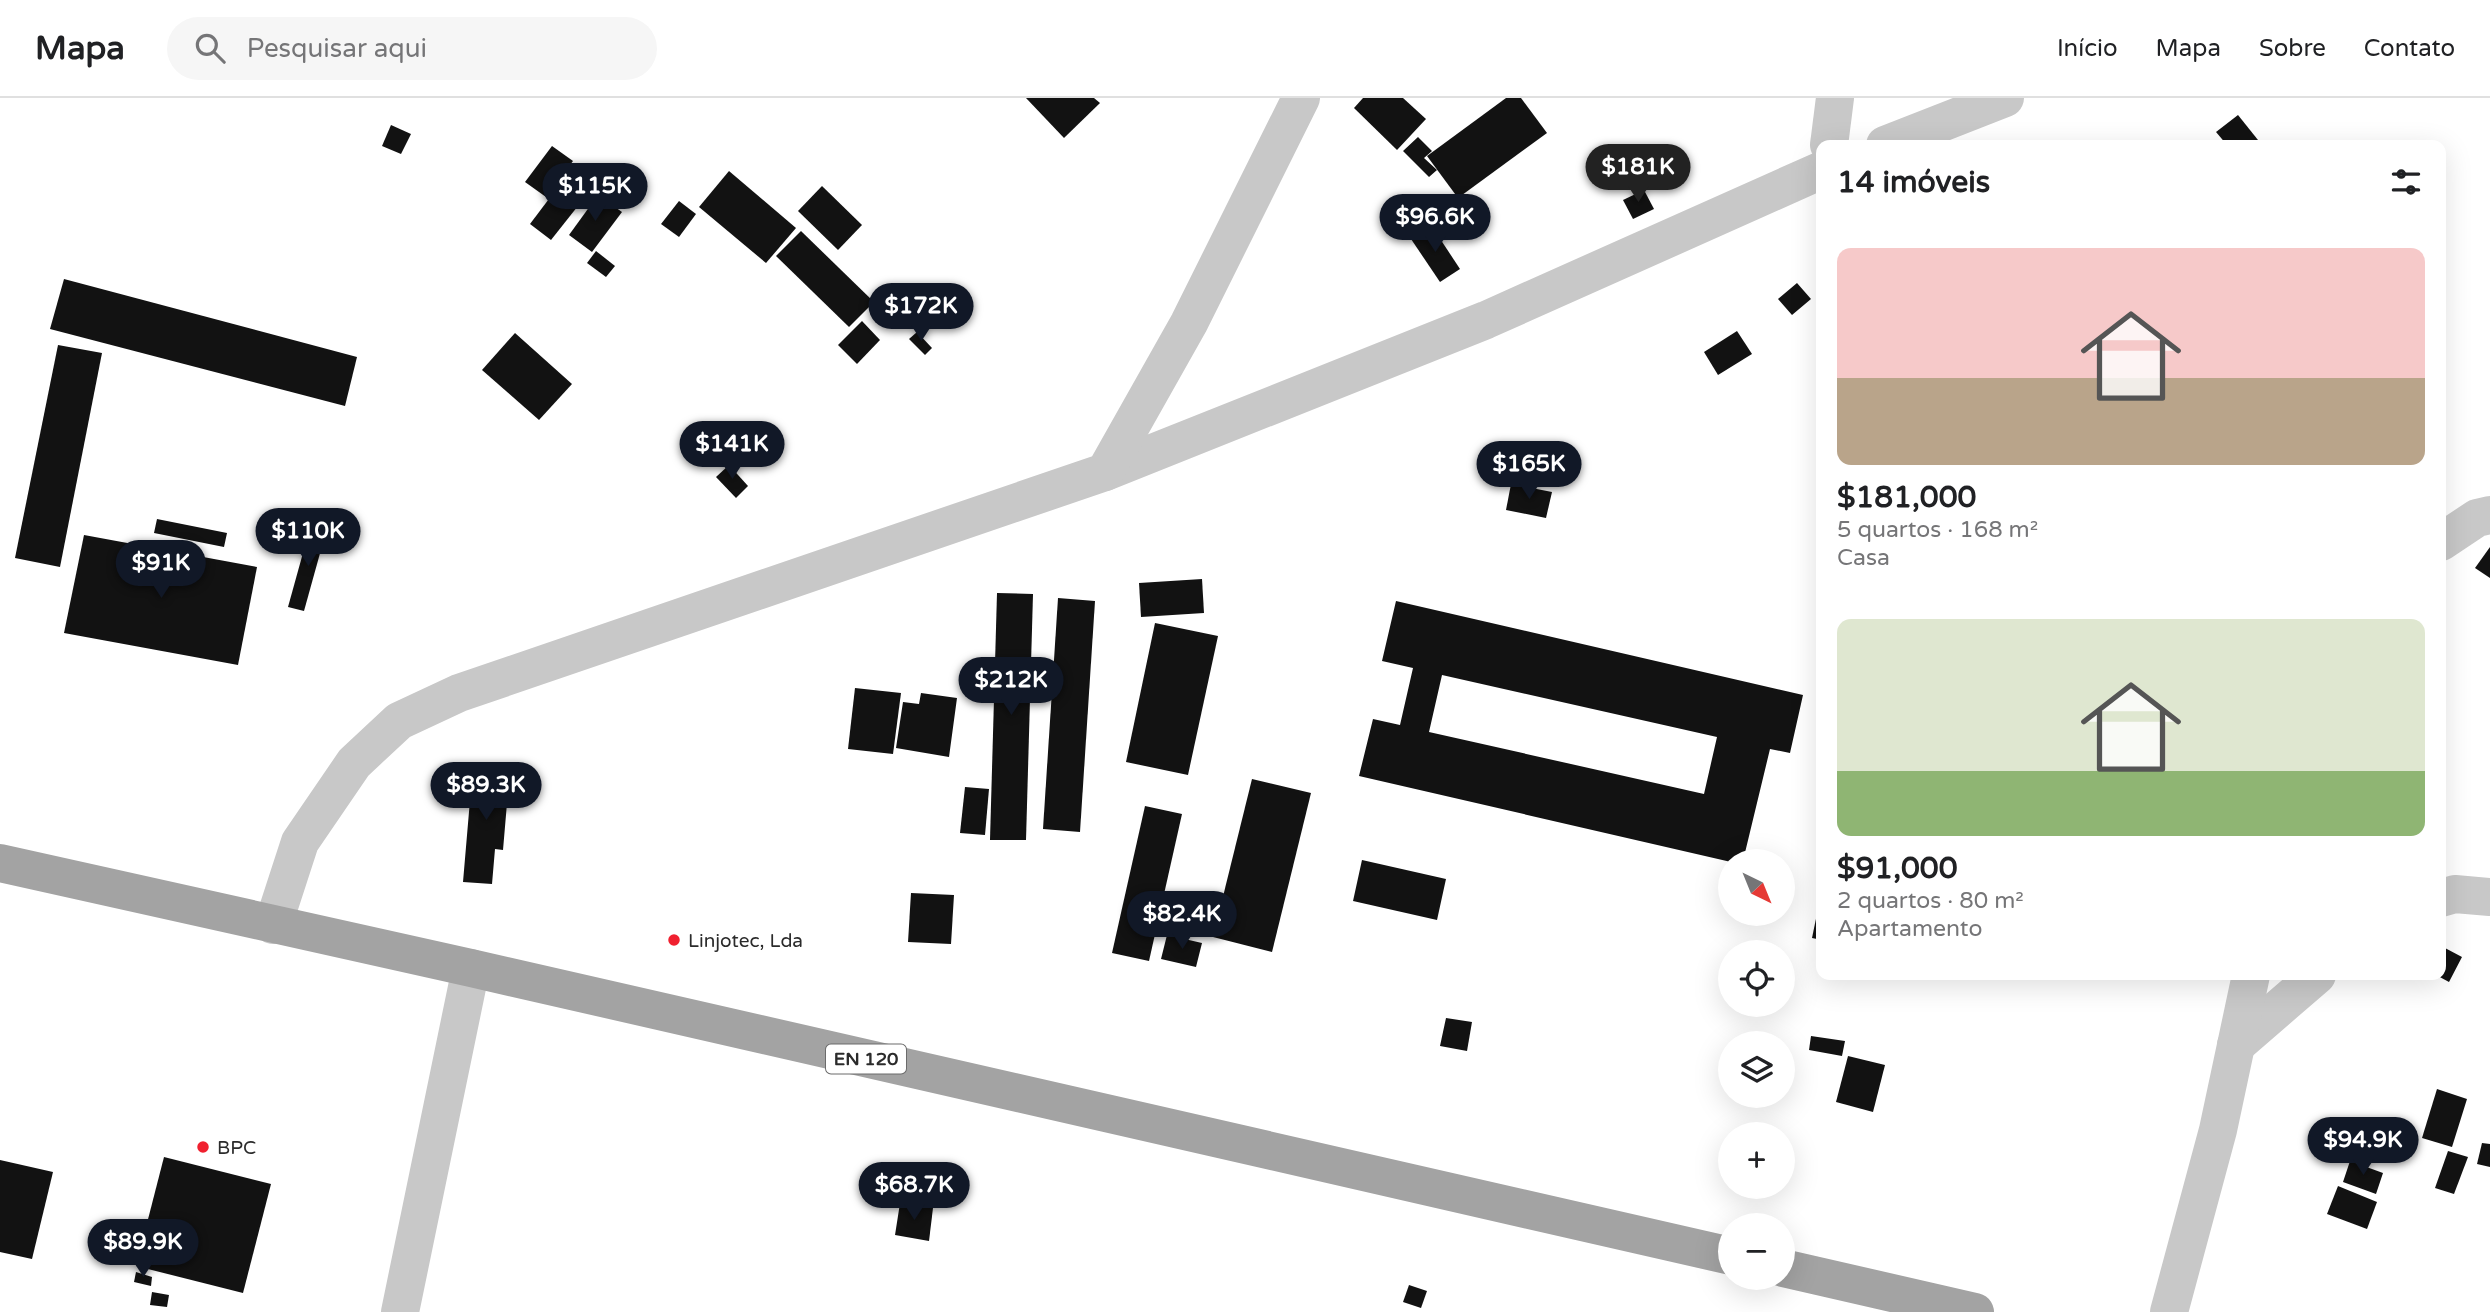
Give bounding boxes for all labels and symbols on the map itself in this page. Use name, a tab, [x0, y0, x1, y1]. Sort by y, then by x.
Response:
pin: $181K	[1589, 144, 1687, 204]
pin: $115K	[546, 164, 644, 223]
pin: $96.6K	[1378, 194, 1492, 254]
pin: $172K	[872, 284, 970, 343]
pin: $141K	[683, 422, 781, 481]
pin: $165K	[1480, 442, 1578, 501]
pin: $110K	[259, 508, 357, 568]
pin: $91K	[120, 540, 202, 600]
pin: $212K	[962, 658, 1060, 717]
pin: $89.3K	[429, 762, 543, 822]
north arrow	[1718, 849, 1796, 926]
pin: $82.4K	[1125, 892, 1239, 951]
place label: Linjotec, Lda	[688, 930, 803, 952]
marker: Linjotec, Lda	[666, 932, 682, 948]
road number: EN 120	[826, 1044, 906, 1074]
pin: $94.9K	[2306, 1118, 2420, 1177]
place label: BPC	[217, 1137, 256, 1159]
marker: BPC	[195, 1139, 211, 1155]
pin: $68.7K	[857, 1162, 971, 1222]
pin: $89.9K	[86, 1220, 200, 1279]

